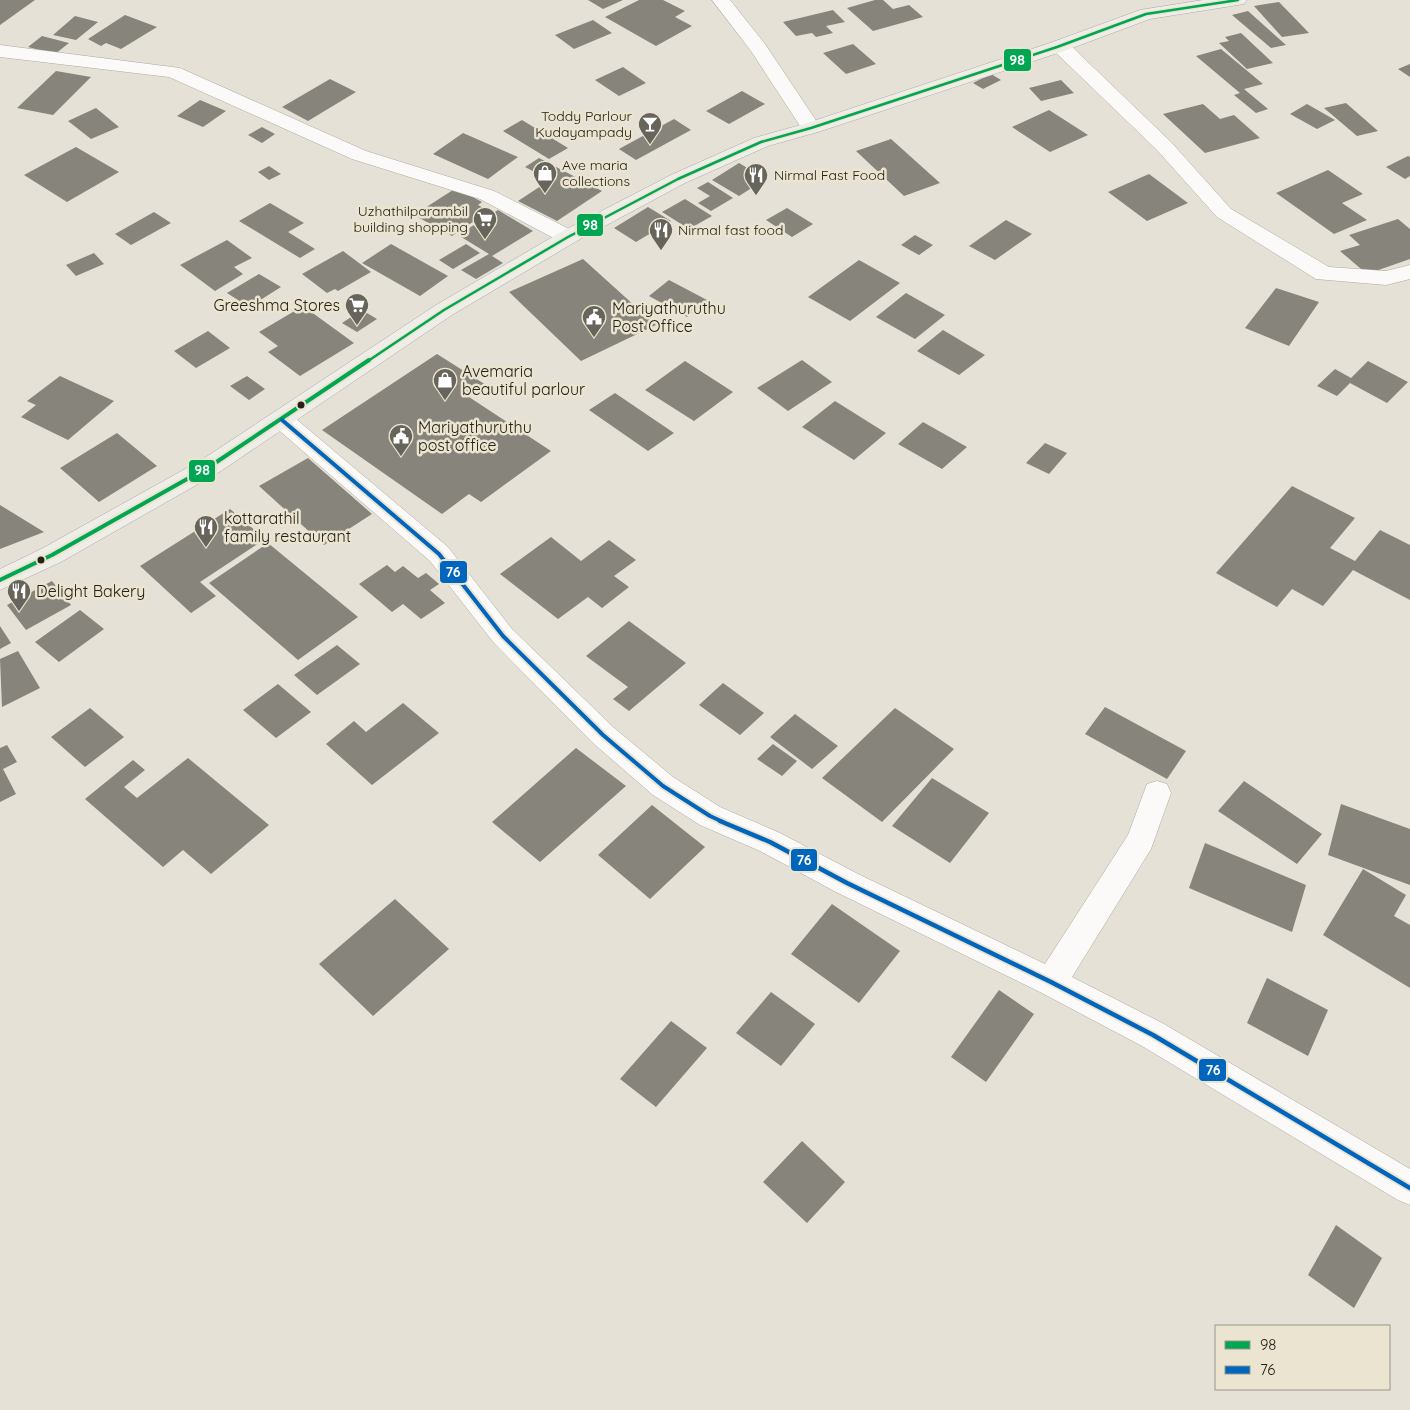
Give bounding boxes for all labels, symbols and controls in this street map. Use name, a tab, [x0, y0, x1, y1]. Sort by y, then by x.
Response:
line badge: 98	[1003, 48, 1032, 72]
text: 98	[1009, 51, 1025, 69]
place label: Toddy Parlour Kudayampady	[535, 107, 633, 141]
bar icon: Toddy Parlour Kudayampady	[637, 111, 663, 145]
place label: Ave maria collections	[562, 156, 630, 190]
shop icon: Ave maria collections	[532, 160, 558, 194]
restaurant icon: Nirmal Fast Food	[743, 162, 769, 196]
place label: Nirmal Fast Food	[774, 166, 885, 184]
place label: Uzhathilparambil building shopping	[354, 202, 468, 236]
supermarket icon: Uzhathilparambil building shopping	[472, 206, 498, 240]
line badge: 98	[576, 213, 604, 237]
text: 98	[582, 216, 598, 234]
restaurant icon: Nirmal fast food	[648, 217, 674, 251]
place label: Nirmal fast food	[678, 221, 783, 239]
supermarket icon: Greeshma Stores	[344, 292, 370, 326]
place label: Greeshma Stores	[213, 295, 340, 315]
place label: Mariyathuruthu Post Office	[612, 298, 726, 336]
public building icon: Mariyathuruthu Post Office	[581, 304, 607, 338]
place label: Avemaria beautiful parlour	[462, 361, 585, 399]
shop icon: Avemaria beautiful parlour	[432, 367, 458, 401]
unlabelled marker	[296, 400, 306, 410]
place label: Mariyathuruthu post office	[418, 417, 532, 455]
public building icon: Mariyathuruthu post office	[388, 423, 414, 457]
line badge: 98	[188, 459, 216, 483]
text: 98	[194, 461, 210, 479]
place label: kottarathil family restaurant	[224, 508, 351, 546]
restaurant icon: kottarathil family restaurant	[193, 514, 219, 548]
unlabelled marker	[36, 555, 46, 565]
line badge: 76	[439, 560, 468, 584]
text: 76	[445, 563, 461, 581]
restaurant icon: Delight Bakery	[6, 578, 32, 612]
place label: Delight Bakery	[36, 581, 145, 601]
line badge: 76	[790, 848, 818, 872]
text: 76	[796, 851, 812, 869]
line badge: 76	[1198, 1058, 1227, 1082]
text: 76	[1205, 1061, 1221, 1079]
legend	[1215, 1325, 1390, 1390]
text: 98	[1260, 1335, 1276, 1354]
text: 76	[1260, 1360, 1275, 1379]

